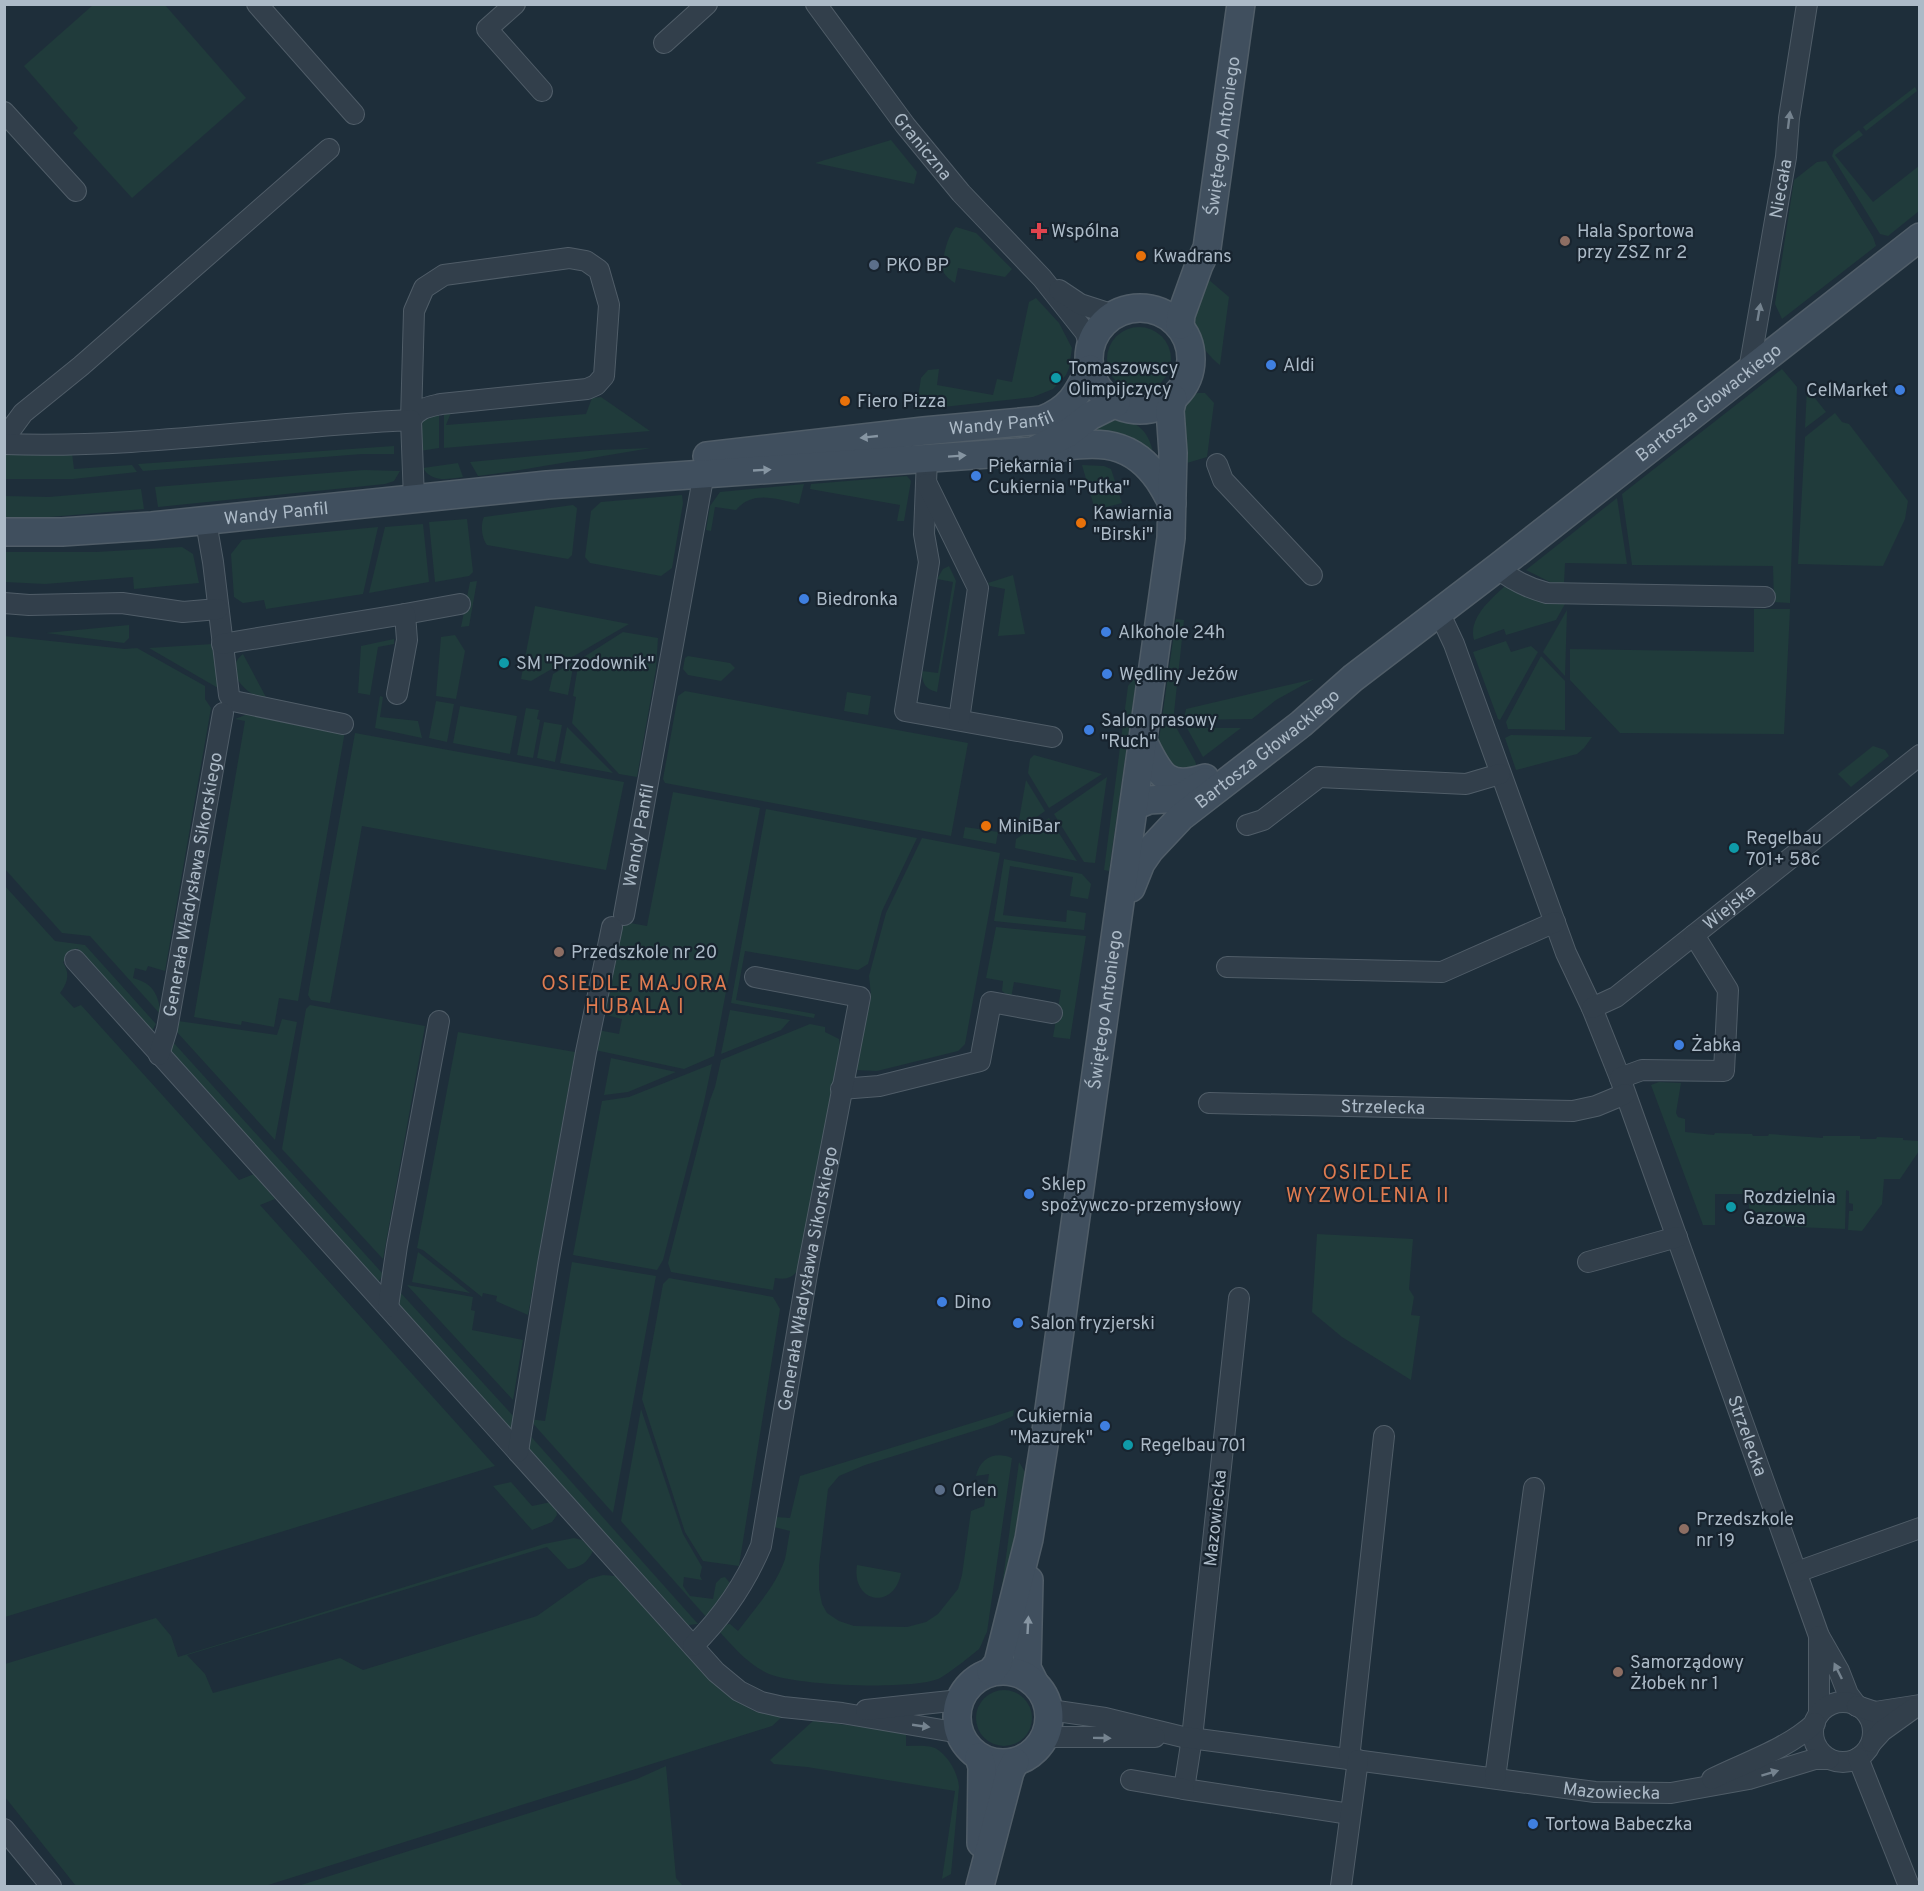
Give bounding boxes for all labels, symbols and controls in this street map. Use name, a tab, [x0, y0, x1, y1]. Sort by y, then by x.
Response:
street label: Świętego Antoniego	[1200, 55, 1247, 218]
street label: Graniczna	[887, 109, 956, 186]
one-way arrow	[1785, 110, 1794, 129]
street label: Niecała	[1766, 158, 1798, 220]
place label: Wspólna	[1051, 221, 1119, 244]
place label: Hala Sportowa przy ZSZ nr 2	[1577, 221, 1694, 265]
marker: Wspólna	[1032, 224, 1046, 238]
marker: Hala Sportowa przy ZSZ nr 2	[1558, 234, 1572, 248]
place label: Kwadrans	[1153, 246, 1232, 269]
marker: Kwadrans	[1134, 249, 1148, 263]
place label: PKO BP	[886, 255, 949, 278]
marker: PKO BP	[867, 258, 881, 272]
one-way arrow	[1754, 303, 1763, 322]
street label: Bartosza Głowackiego	[1632, 339, 1787, 468]
place label: Aldi	[1283, 355, 1315, 378]
place label: Tomaszowscy Olimpijczycy	[1068, 358, 1178, 402]
marker: Aldi	[1264, 358, 1278, 372]
marker: Tomaszowscy Olimpijczycy	[1049, 371, 1063, 385]
place label: CelMarket	[1806, 380, 1888, 403]
marker: CelMarket	[1893, 383, 1907, 397]
place label: Fiero Pizza	[857, 391, 946, 414]
marker: Fiero Pizza	[838, 394, 852, 408]
street label: Wandy Panfil	[948, 406, 1058, 442]
one-way arrow	[859, 432, 878, 442]
one-way arrow	[947, 452, 966, 461]
place label: Piekarnia i Cukiernia "Putka"	[988, 456, 1130, 500]
one-way arrow	[753, 465, 772, 474]
marker: Piekarnia i Cukiernia "Putka"	[969, 469, 983, 483]
street label: Wandy Panfil	[223, 498, 330, 531]
place label: Kawiarnia "Birski"	[1093, 503, 1172, 547]
marker: Kawiarnia "Birski"	[1074, 516, 1088, 530]
place label: Biedronka	[816, 589, 898, 612]
marker: Biedronka	[797, 592, 811, 606]
place label: Alkohole 24h	[1118, 622, 1225, 645]
marker: Alkohole 24h	[1099, 625, 1113, 639]
place label: SM "Przodownik"	[516, 653, 655, 676]
marker: SM "Przodownik"	[497, 656, 511, 670]
place label: Wędliny Jeżów	[1119, 664, 1238, 687]
marker: Wędliny Jeżów	[1100, 667, 1114, 681]
street label: Bartosza Głowackiego	[1191, 685, 1345, 815]
place label: Salon prasowy "Ruch"	[1101, 710, 1217, 754]
marker: Salon prasowy "Ruch"	[1082, 723, 1096, 737]
street label: Generała Władysława Sikorskiego	[159, 751, 229, 1019]
street label: Wandy Panfil	[619, 782, 661, 889]
place label: MiniBar	[998, 816, 1060, 839]
marker: MiniBar	[979, 819, 993, 833]
place label: Regelbau 701+ 58c	[1746, 828, 1822, 872]
marker: Regelbau 701+ 58c	[1727, 841, 1741, 855]
street label: Wiejska	[1699, 880, 1761, 936]
street label: Świętego Antoniego	[1082, 929, 1129, 1091]
place label: Przedszkole nr 20	[571, 942, 717, 965]
marker: Przedszkole nr 20	[552, 945, 566, 959]
district label: OSIEDLE MAJORA HUBALA I	[541, 972, 729, 1021]
place label: Żabka	[1691, 1033, 1741, 1058]
marker: Żabka	[1672, 1038, 1686, 1052]
street label: Strzelecka	[1340, 1096, 1425, 1121]
street label: Generała Władysława Sikorskiego	[774, 1145, 844, 1413]
district label: OSIEDLE WYZWOLENIA II	[1286, 1161, 1450, 1210]
place label: Sklep spożywczo-przemysłowy	[1041, 1174, 1242, 1218]
marker: Sklep spożywczo-przemysłowy	[1022, 1187, 1036, 1201]
place label: Rozdzielnia Gazowa	[1743, 1187, 1836, 1231]
marker: Rozdzielnia Gazowa	[1724, 1200, 1738, 1214]
place label: Dino	[954, 1292, 991, 1315]
marker: Dino	[935, 1295, 949, 1309]
place label: Salon fryzjerski	[1030, 1313, 1155, 1336]
marker: Salon fryzjerski	[1011, 1316, 1025, 1330]
street label: Strzelecka	[1721, 1393, 1771, 1480]
place label: Cukiernia "Mazurek"	[1010, 1406, 1093, 1450]
marker: Cukiernia "Mazurek"	[1098, 1419, 1112, 1433]
place label: Regelbau 701	[1140, 1435, 1247, 1458]
marker: Regelbau 701	[1121, 1438, 1135, 1452]
street label: Mazowiecka	[1200, 1469, 1233, 1568]
place label: Orlen	[952, 1480, 997, 1503]
marker: Orlen	[933, 1483, 947, 1497]
place label: Przedszkole nr 19	[1696, 1509, 1794, 1553]
marker: Przedszkole nr 19	[1677, 1522, 1691, 1536]
one-way arrow	[1023, 1615, 1032, 1634]
place label: Samorządowy Żłobek nr 1	[1630, 1652, 1744, 1696]
one-way arrow	[1834, 1662, 1843, 1679]
marker: Samorządowy Żłobek nr 1	[1611, 1665, 1625, 1679]
one-way arrow	[911, 1721, 930, 1730]
one-way arrow	[1093, 1733, 1112, 1742]
one-way arrow	[1761, 1768, 1779, 1777]
street label: Mazowiecka	[1561, 1778, 1660, 1806]
place label: Tortowa Babeczka	[1545, 1814, 1692, 1837]
marker: Tortowa Babeczka	[1526, 1817, 1540, 1831]

